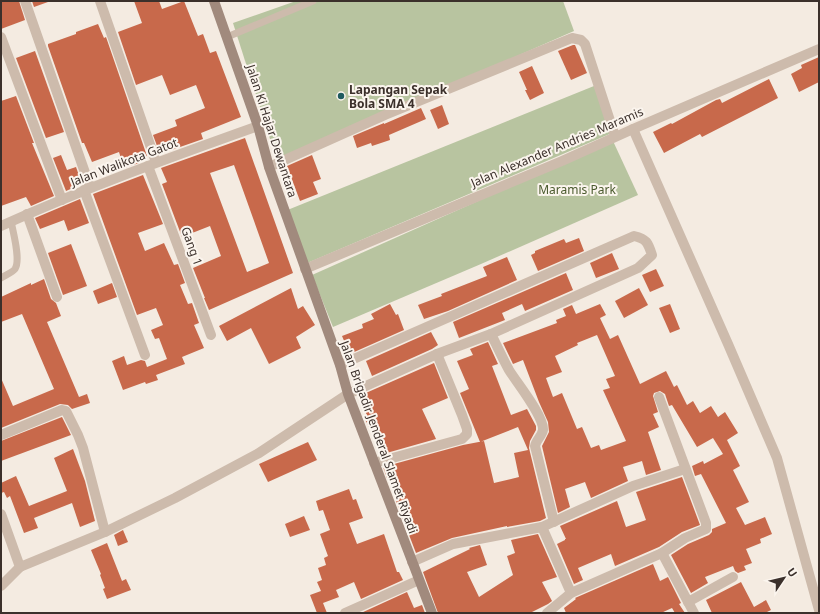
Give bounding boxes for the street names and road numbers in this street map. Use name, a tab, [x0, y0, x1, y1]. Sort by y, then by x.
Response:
street label: Jalan Ki Hajar Dewantara	[242, 61, 302, 200]
street label: Jalan Alexander Andries Maramis	[467, 103, 646, 191]
street label: Jalan Walikota Gatot	[67, 133, 181, 191]
street label: Gang 1	[177, 224, 207, 268]
street label: Jalan Brigadir Jenderal Slamet Riyadi	[336, 337, 422, 536]

